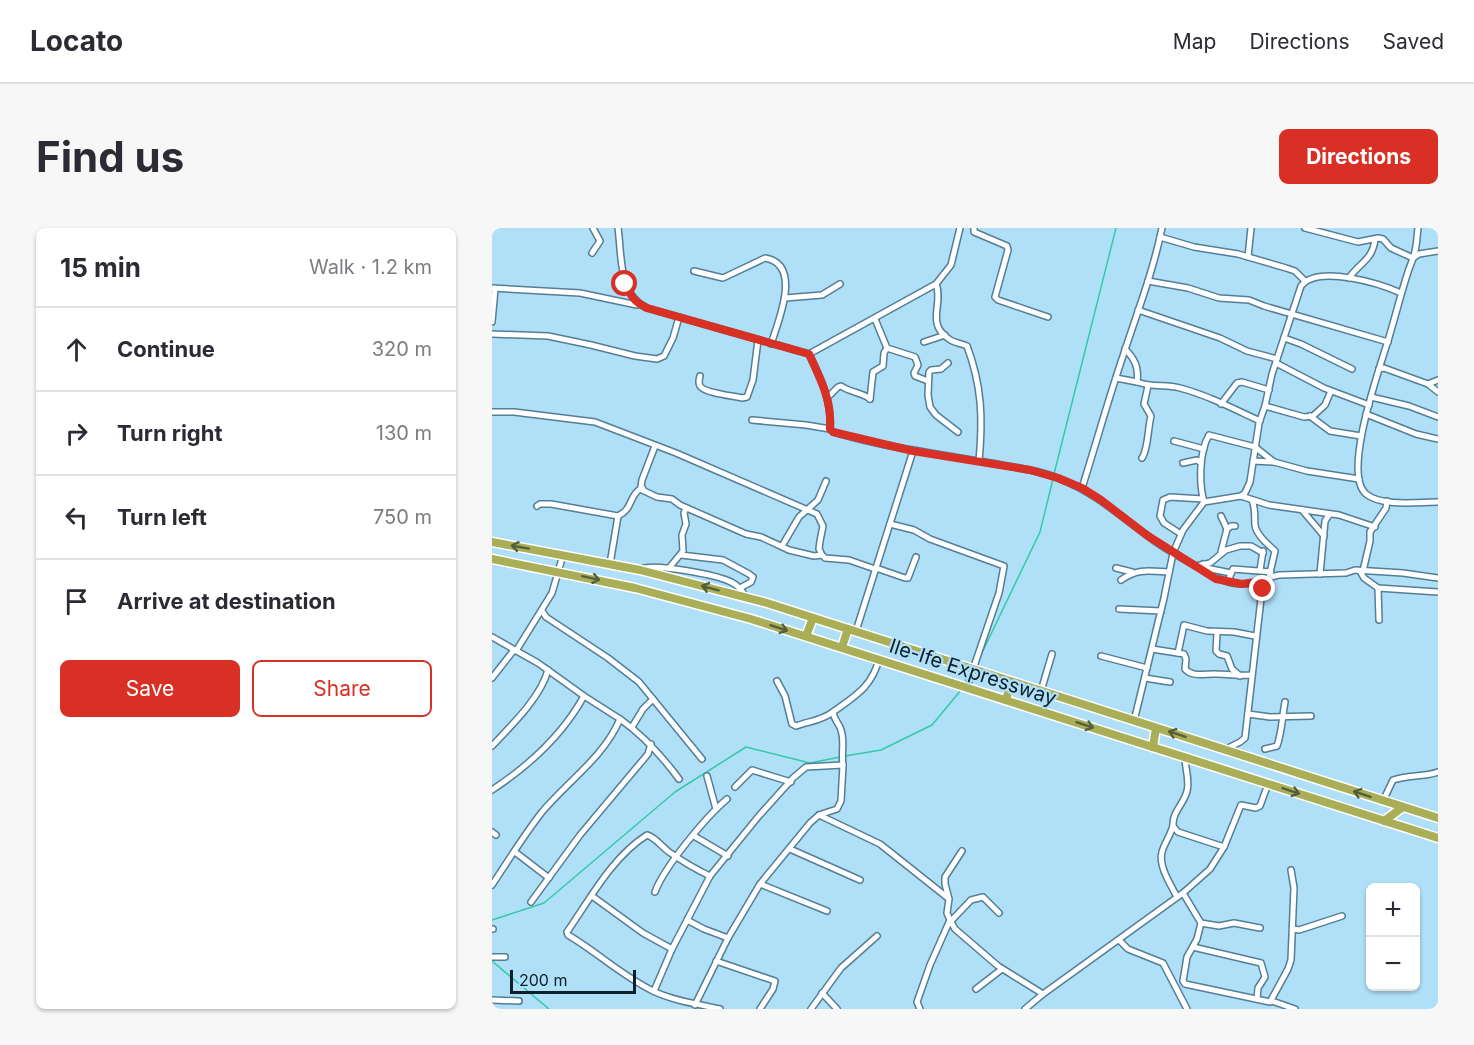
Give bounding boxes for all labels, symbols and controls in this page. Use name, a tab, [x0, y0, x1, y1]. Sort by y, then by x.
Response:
text: Locato	[30, 24, 123, 58]
text: Map	[1173, 29, 1216, 54]
text: Directions	[1249, 29, 1350, 54]
text: Saved	[1383, 29, 1444, 54]
button: Directions	[1279, 129, 1438, 184]
text: Find us	[36, 131, 184, 182]
text: 15 min	[60, 252, 141, 283]
text: Walk · 1.2 km	[309, 255, 432, 279]
route start	[611, 270, 637, 296]
icon: ahead	[60, 333, 93, 366]
text: Continue	[117, 336, 215, 362]
text: 320 m	[372, 337, 432, 361]
icon: right	[60, 417, 93, 450]
text: Turn right	[117, 420, 223, 446]
text: 130 m	[376, 421, 432, 445]
icon: left	[60, 501, 93, 534]
text: Turn left	[117, 504, 207, 530]
text: 750 m	[373, 505, 432, 529]
one-way arrow	[510, 541, 530, 552]
one-way arrow	[580, 573, 600, 584]
route end	[1249, 575, 1275, 601]
one-way arrow	[701, 582, 720, 593]
icon: arrive	[60, 585, 93, 618]
text: Arrive at destination	[117, 588, 336, 614]
one-way arrow	[769, 623, 788, 634]
street label: Ile-Ife Expressway	[886, 634, 1060, 710]
button: Save	[60, 660, 240, 717]
button: Share	[252, 660, 432, 717]
one-way arrow	[1075, 720, 1094, 731]
one-way arrow	[1168, 728, 1187, 739]
one-way arrow	[1281, 786, 1300, 797]
one-way arrow	[1353, 788, 1372, 799]
map controls	[1366, 883, 1420, 991]
button: +	[1366, 883, 1420, 937]
button: −	[1366, 937, 1420, 991]
scale bar	[510, 967, 636, 994]
text: 200 m	[519, 970, 567, 990]

